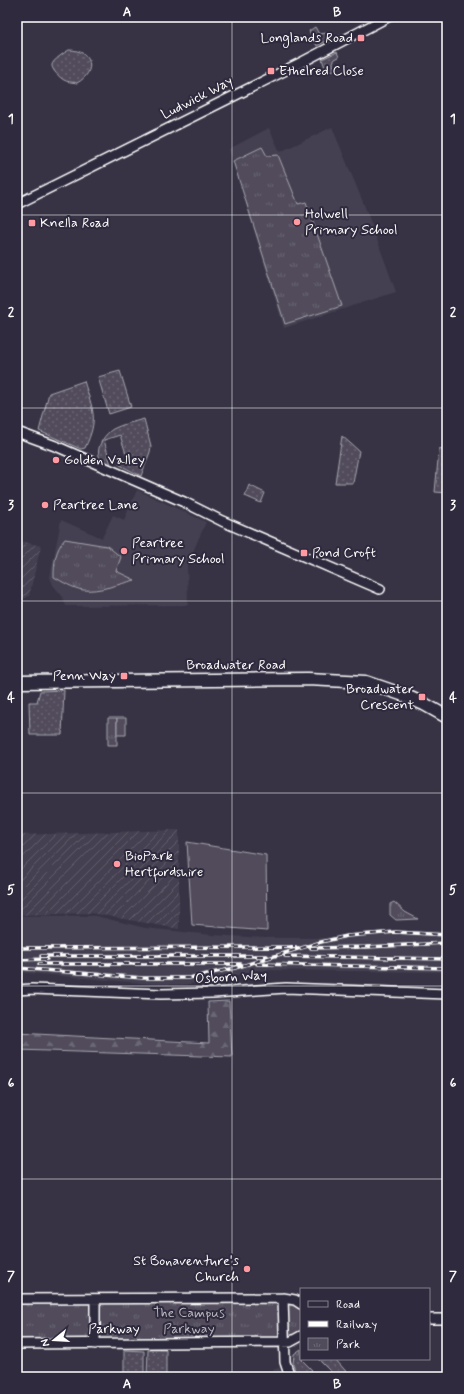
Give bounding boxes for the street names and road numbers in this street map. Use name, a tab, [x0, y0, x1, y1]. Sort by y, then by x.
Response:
street label: Ludwick Way	[158, 72, 236, 124]
street label: Broadwater Road	[186, 656, 286, 674]
street label: Osborn Way	[195, 966, 267, 988]
street label: Parkway	[88, 1320, 140, 1338]

